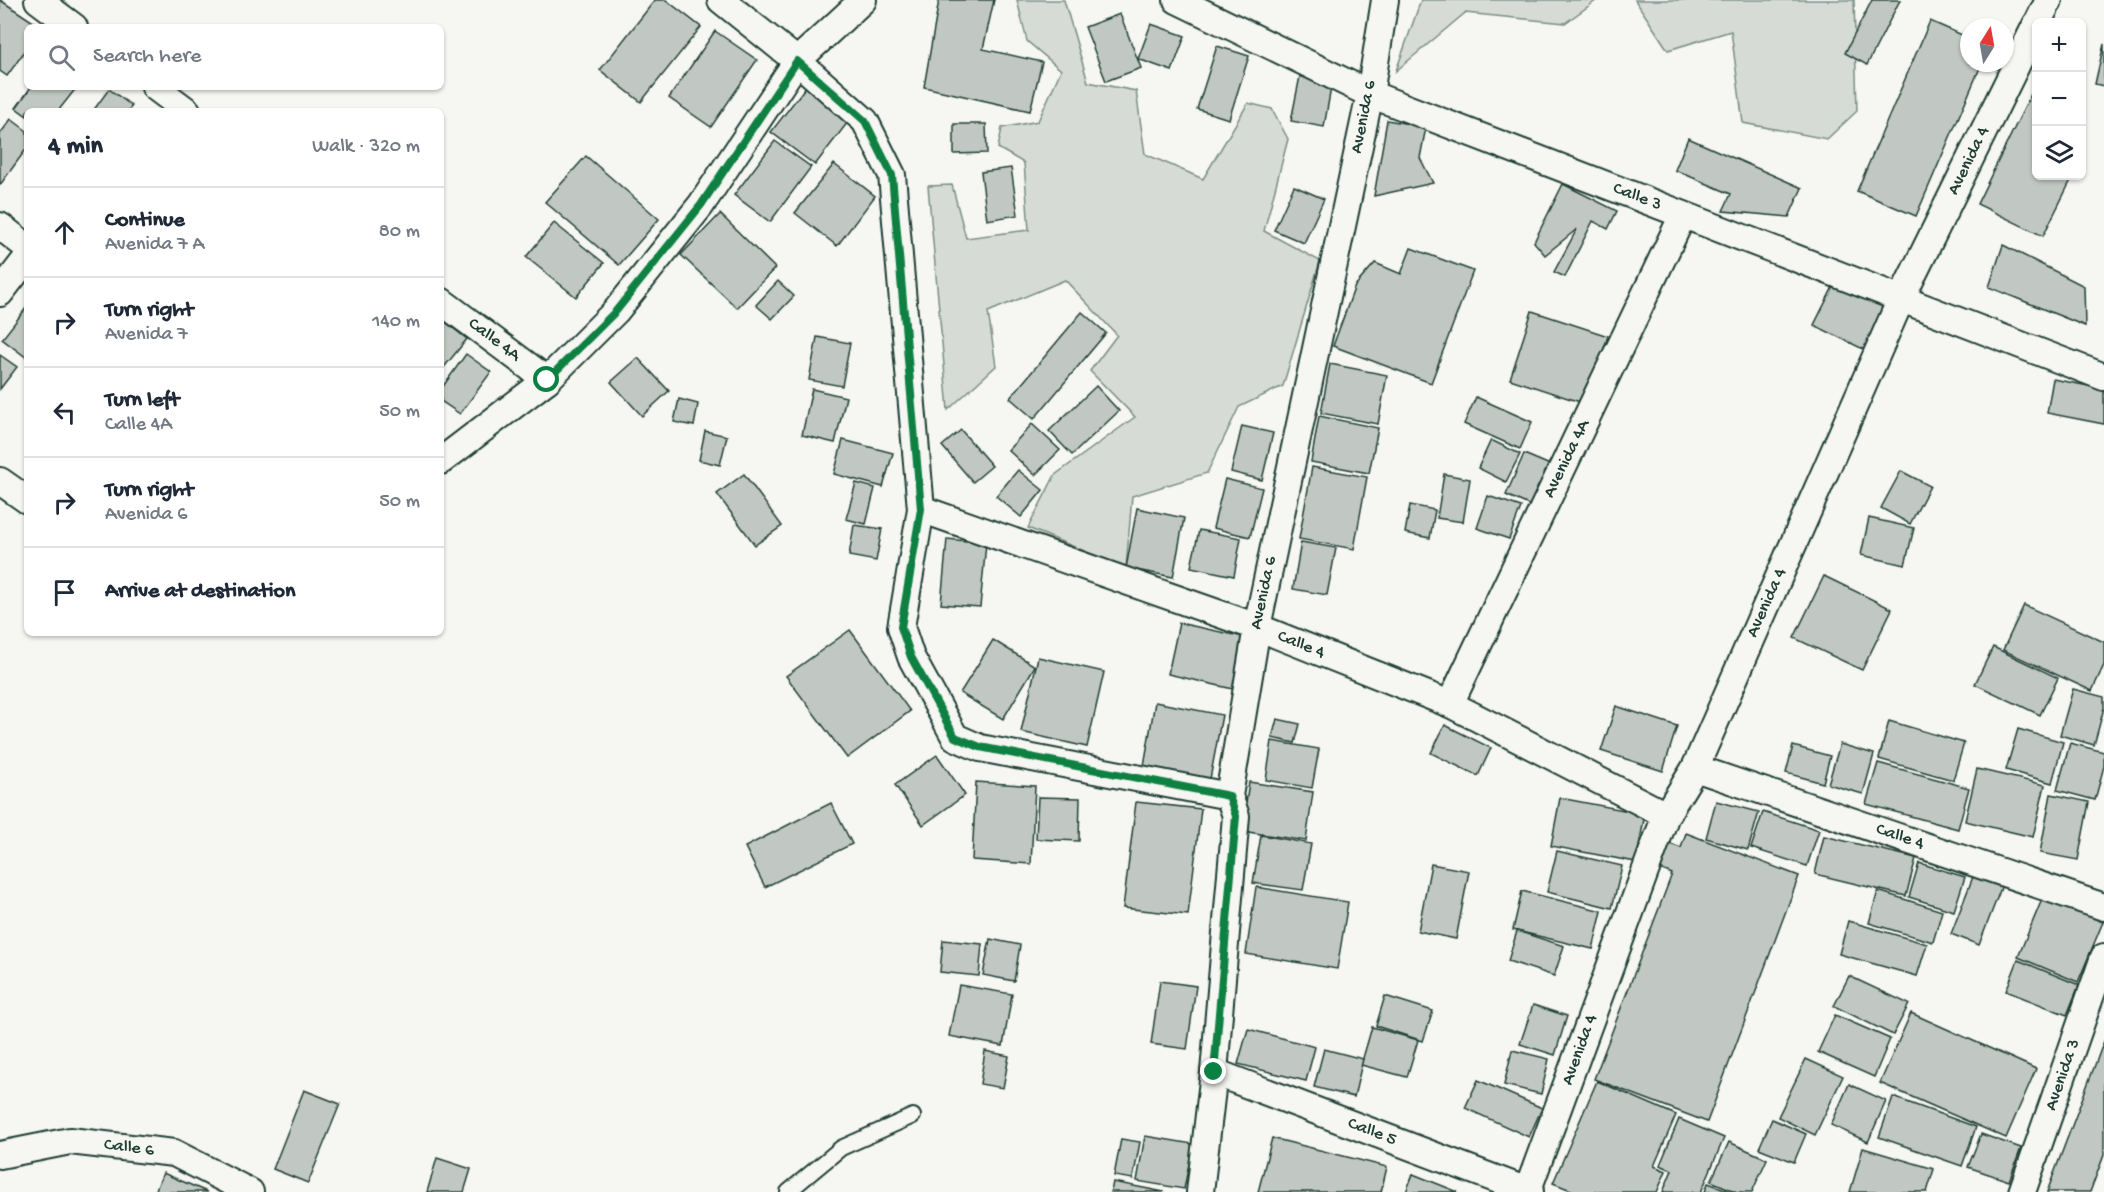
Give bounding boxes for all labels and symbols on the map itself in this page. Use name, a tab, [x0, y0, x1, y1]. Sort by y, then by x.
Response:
north arrow	[1960, 18, 2014, 72]
street label: Avenida 6	[1347, 78, 1382, 155]
street label: Avenida 4	[1943, 123, 1995, 199]
street label: Calle 3	[1610, 178, 1664, 216]
street label: Calle 4A	[464, 313, 526, 367]
route start	[533, 366, 559, 392]
street label: Avenida 4A	[1539, 415, 1596, 501]
street label: Avenida 6	[1246, 554, 1282, 631]
street label: Avenida 4	[1742, 565, 1792, 641]
street label: Calle 4	[1274, 626, 1328, 664]
street label: Calle 4	[1873, 819, 1927, 855]
street label: Avenida 4	[1558, 1011, 1603, 1088]
street label: Avenida 3	[2041, 1036, 2085, 1114]
route end	[1200, 1058, 1226, 1084]
street label: Calle 5	[1345, 1113, 1399, 1151]
street label: Calle 6	[103, 1135, 156, 1162]

